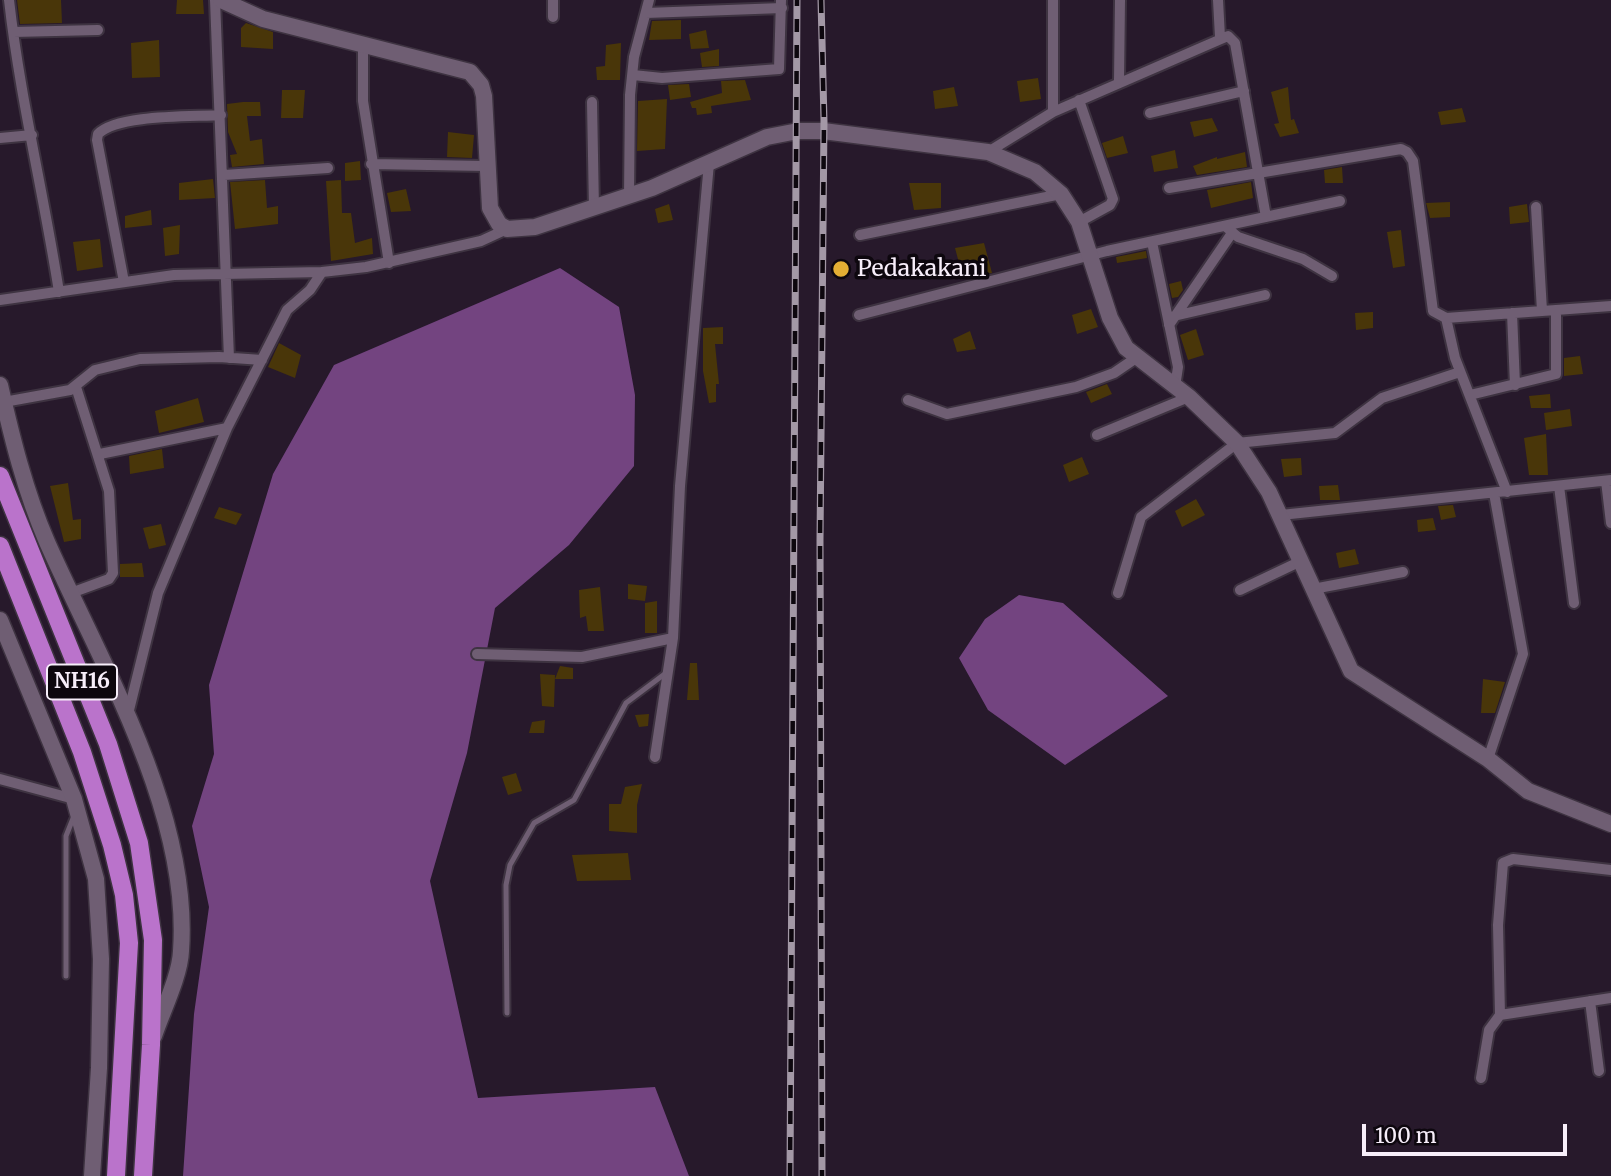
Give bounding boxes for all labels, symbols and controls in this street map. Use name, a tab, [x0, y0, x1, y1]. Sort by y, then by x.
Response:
place label: Pedakakani	[857, 255, 987, 283]
marker: Pedakakani	[831, 259, 851, 279]
road number: NH16	[47, 664, 117, 700]
scale bar	[1366, 1110, 1571, 1154]
text: 100 m	[1375, 1122, 1437, 1149]

